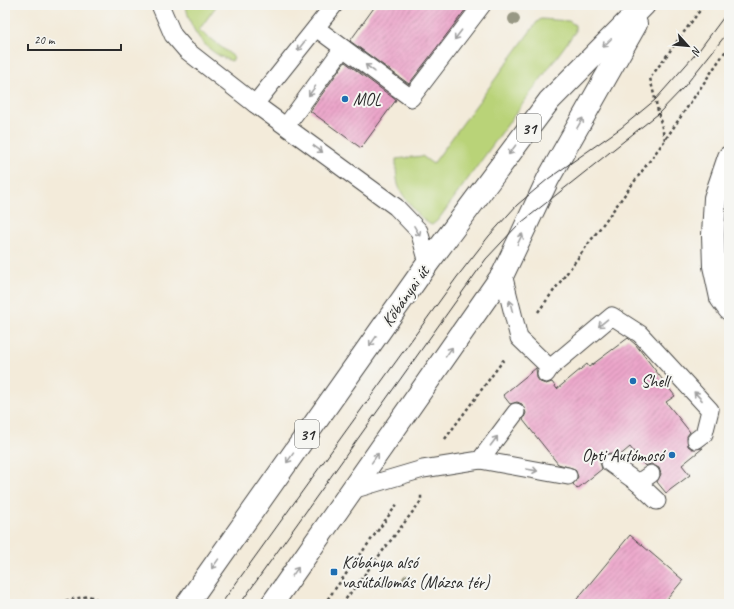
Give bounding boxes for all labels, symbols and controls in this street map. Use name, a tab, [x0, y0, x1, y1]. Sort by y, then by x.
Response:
scale bar	[28, 26, 121, 52]
north arrow	[668, 26, 708, 66]
one-way arrow	[454, 30, 462, 41]
text: 20 m	[34, 32, 56, 48]
one-way arrow	[602, 38, 612, 48]
one-way arrow	[297, 41, 306, 52]
text: N	[688, 44, 705, 59]
one-way arrow	[364, 63, 375, 72]
one-way arrow	[308, 85, 316, 96]
place label: MOL	[353, 89, 382, 110]
marker: MOL	[340, 94, 350, 104]
road number: 31	[517, 114, 541, 142]
one-way arrow	[577, 117, 585, 129]
one-way arrow	[312, 145, 323, 153]
one-way arrow	[508, 145, 516, 156]
one-way arrow	[414, 225, 422, 237]
one-way arrow	[517, 233, 524, 245]
street label: Kőbányai út	[377, 260, 435, 331]
one-way arrow	[507, 300, 515, 313]
one-way arrow	[598, 319, 608, 328]
one-way arrow	[369, 335, 377, 346]
one-way arrow	[445, 346, 453, 357]
place label: Shell	[641, 371, 672, 392]
marker: Shell	[628, 376, 638, 386]
one-way arrow	[693, 391, 702, 402]
road number: 31	[295, 420, 319, 448]
one-way arrow	[490, 436, 498, 447]
place label: Opti Autómosó	[582, 445, 667, 466]
marker: Opti Autómosó	[667, 450, 677, 460]
one-way arrow	[286, 453, 294, 464]
one-way arrow	[371, 453, 379, 464]
one-way arrow	[525, 466, 538, 474]
place label: Kőbánya alsó vasútállomás (Mázsa tér)	[342, 552, 491, 593]
one-way arrow	[210, 559, 219, 570]
one-way arrow	[291, 567, 299, 578]
marker: Kőbánya alsó vasútállomás (Mázsa tér)	[329, 567, 339, 577]

